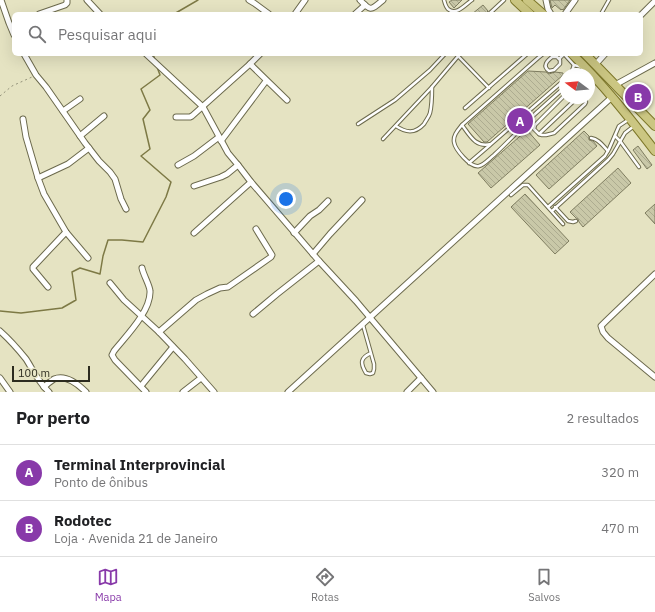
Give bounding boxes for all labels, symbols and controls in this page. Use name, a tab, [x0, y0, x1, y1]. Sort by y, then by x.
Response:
search box	[12, 12, 643, 56]
icon: search	[26, 23, 48, 45]
text: Pesquisar aqui	[58, 25, 157, 44]
north arrow	[559, 68, 595, 104]
pin: B	[625, 82, 651, 112]
pin: A	[507, 106, 533, 136]
your location	[276, 189, 296, 209]
scale bar	[12, 364, 90, 383]
text: 100 m	[18, 366, 50, 380]
text: Por perto	[16, 407, 90, 429]
text: 2 resultados	[566, 410, 639, 427]
text: Terminal Interprovincial	[54, 455, 225, 474]
text: A	[25, 464, 33, 481]
text: 320 m	[601, 464, 639, 481]
text: Ponto de ônibus	[54, 474, 148, 491]
text: Rodotec	[54, 511, 112, 530]
text: B	[25, 520, 33, 537]
text: 470 m	[601, 520, 639, 537]
text: Loja · Avenida 21 de Janeiro	[54, 530, 218, 547]
tab: Mapa	[95, 566, 122, 604]
tab: Rotas	[311, 566, 339, 604]
tab: Salvos	[528, 566, 560, 604]

